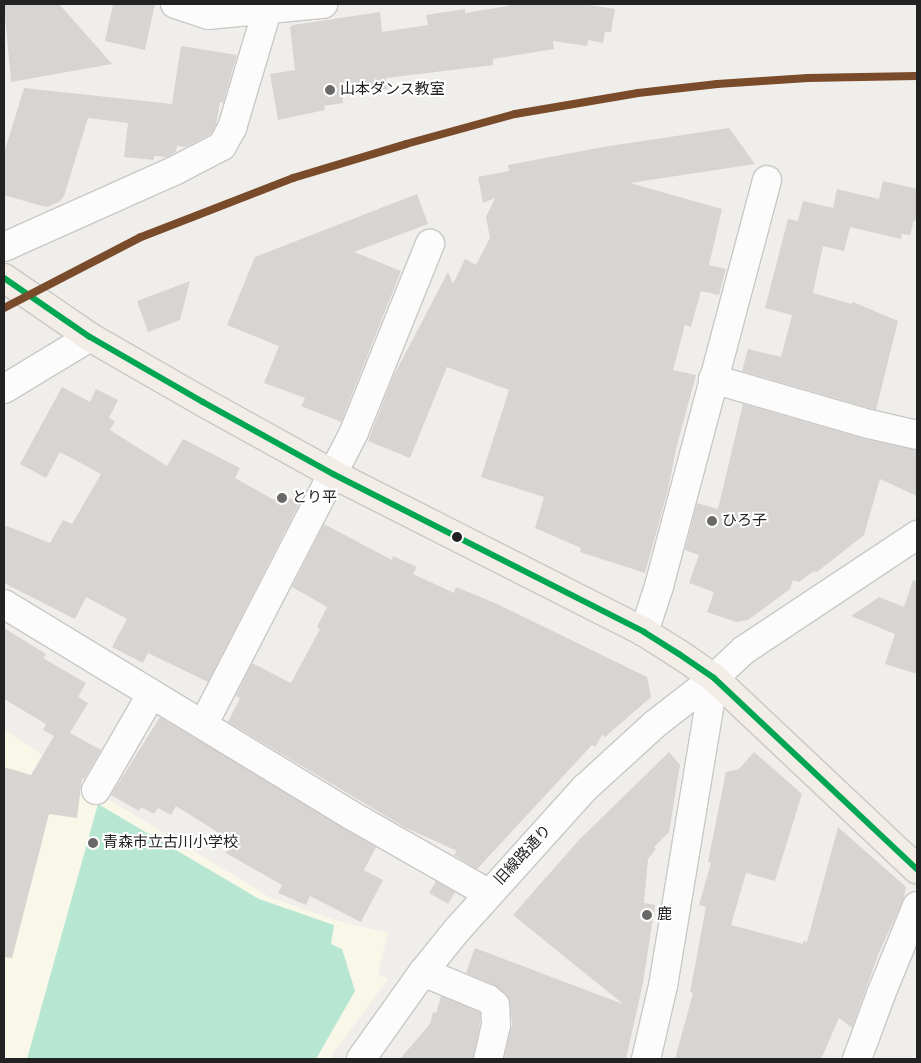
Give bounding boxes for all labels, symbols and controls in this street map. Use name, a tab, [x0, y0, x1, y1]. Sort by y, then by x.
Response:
place label: 山本ダンス教室	[340, 81, 445, 99]
marker: 山本ダンス教室	[324, 84, 336, 96]
place label: とり平	[292, 489, 337, 507]
marker: とり平	[276, 492, 288, 504]
place label: ひろ子	[722, 512, 767, 530]
marker: ひろ子	[706, 515, 718, 527]
unlabelled marker	[452, 532, 462, 542]
street label: 旧線路通り	[491, 821, 555, 889]
place label: 青森市立古川小学校	[103, 834, 238, 852]
marker: 青森市立古川小学校	[87, 837, 99, 849]
place label: 鹿	[657, 906, 672, 924]
marker: 鹿	[641, 909, 653, 921]

